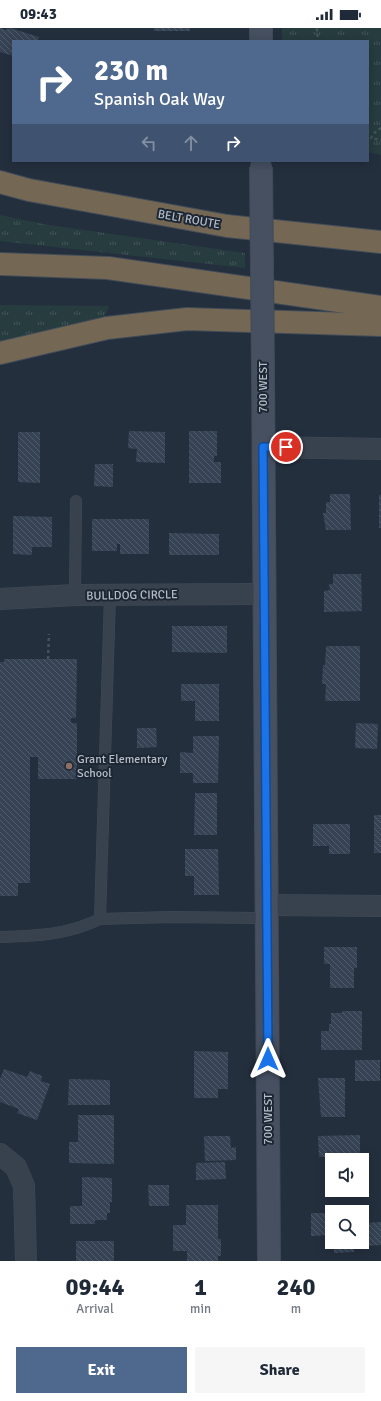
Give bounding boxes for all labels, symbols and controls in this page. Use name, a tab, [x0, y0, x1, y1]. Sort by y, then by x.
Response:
text: 09:43	[20, 5, 57, 23]
text: 230 m	[94, 54, 168, 88]
icon: right	[28, 56, 80, 108]
text: Spanish Oak Way	[94, 88, 225, 110]
icon: left	[138, 132, 160, 154]
icon: ahead	[180, 132, 202, 154]
icon: right	[222, 132, 244, 154]
street label: BELT ROUTE	[156, 207, 222, 232]
street label: 700 WEST	[256, 361, 271, 413]
pin	[269, 430, 303, 464]
icon: arrive	[275, 436, 297, 458]
street label: BULLDOG CIRCLE	[86, 587, 178, 604]
place label: Grant Elementary School	[77, 752, 168, 781]
marker: Grant Elementary School	[64, 761, 74, 771]
position arrow	[247, 1038, 289, 1080]
street label: 700 WEST	[261, 1093, 276, 1145]
map controls	[325, 1153, 369, 1249]
button: sound	[325, 1153, 369, 1197]
button: search	[325, 1205, 369, 1249]
text: 09:44	[66, 1272, 124, 1302]
text: 1	[194, 1272, 207, 1302]
text: 240	[277, 1272, 315, 1302]
text: Arrival	[76, 1301, 114, 1317]
text: min	[190, 1301, 211, 1317]
text: m	[291, 1301, 301, 1317]
button: Exit	[16, 1347, 187, 1393]
button: Share	[195, 1347, 365, 1393]

